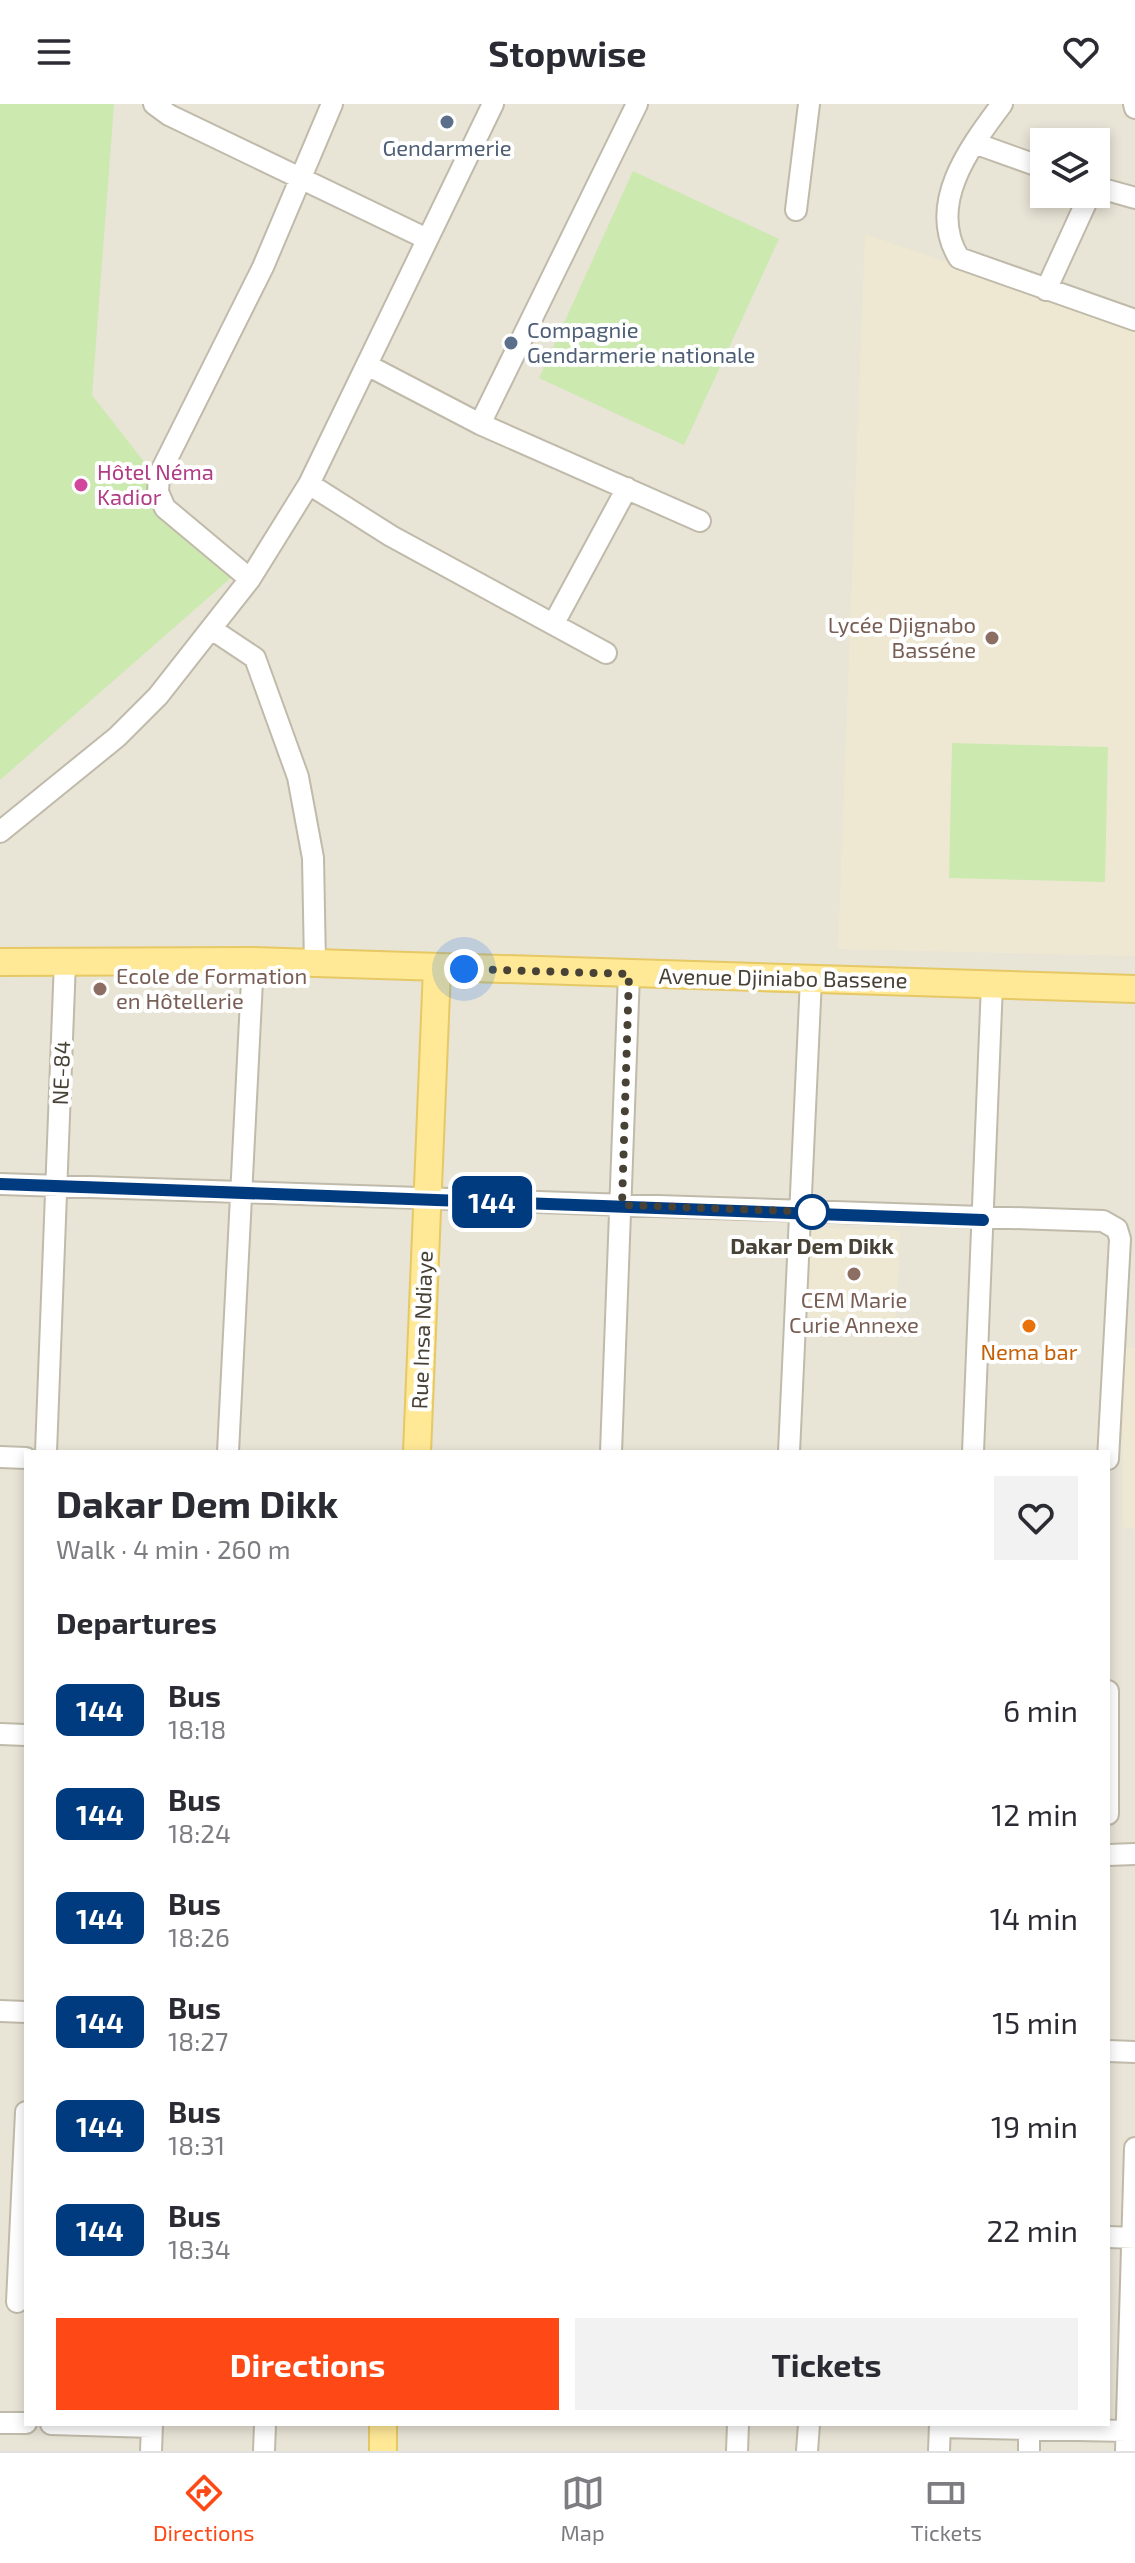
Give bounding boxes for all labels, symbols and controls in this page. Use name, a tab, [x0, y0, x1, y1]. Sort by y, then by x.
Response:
icon: menu	[32, 30, 76, 74]
icon: heart	[1059, 30, 1103, 74]
text: Stopwise	[488, 31, 647, 74]
marker: Gendarmerie	[438, 113, 456, 131]
map controls	[1030, 128, 1110, 208]
button: layers	[1030, 128, 1110, 208]
place label: Gendarmerie	[382, 134, 512, 160]
place label: Compagnie Gendarmerie nationale	[527, 316, 755, 367]
marker: Compagnie Gendarmerie nationale	[502, 334, 520, 352]
place label: Hôtel Néma Kadior	[97, 458, 214, 509]
marker: Hôtel Néma Kadior	[72, 476, 90, 494]
place label: Lycée Djignabo Basséne	[828, 611, 976, 662]
marker: Lycée Djignabo Basséne	[983, 629, 1001, 647]
your location	[444, 949, 484, 989]
place label: Ecole de Formation en Hôtellerie	[116, 962, 307, 1013]
street label: Avenue Djiniabo Bassene	[658, 962, 908, 993]
marker: Ecole de Formation en Hôtellerie	[91, 980, 109, 998]
street label: NE-84	[46, 1040, 74, 1106]
line badge: 144	[446, 1176, 538, 1228]
text: 144	[468, 1185, 516, 1219]
marker: Dakar Dem Dikk	[795, 1195, 829, 1229]
place label: Dakar Dem Dikk	[730, 1232, 894, 1258]
street label: Rue Insa Ndiaye	[405, 1250, 437, 1410]
marker: CEM Marie Curie Annexe	[845, 1265, 863, 1283]
place label: CEM Marie Curie Annexe	[789, 1286, 919, 1337]
marker: Nema bar	[1020, 1317, 1038, 1335]
place label: Nema bar	[980, 1338, 1078, 1364]
button: heart	[994, 1476, 1078, 1560]
text: Dakar Dem Dikk	[56, 1480, 338, 1526]
text: Walk · 4 min · 260 m	[56, 1533, 291, 1564]
text: Departures	[56, 1604, 217, 1640]
text: Bus	[168, 1677, 221, 1713]
text: 6 min	[1003, 1692, 1078, 1728]
text: 144	[76, 1693, 124, 1727]
text: 18:18	[168, 1713, 226, 1744]
text: Bus	[168, 1781, 221, 1817]
text: 12 min	[991, 1796, 1078, 1832]
text: 144	[76, 1797, 124, 1831]
text: 18:24	[168, 1817, 231, 1848]
text: Bus	[168, 1885, 221, 1921]
text: 14 min	[990, 1900, 1078, 1936]
text: 144	[76, 1901, 124, 1935]
text: 18:26	[168, 1921, 230, 1952]
text: Bus	[168, 1989, 221, 2025]
text: 15 min	[992, 2004, 1078, 2040]
text: 144	[76, 2005, 124, 2039]
text: 18:27	[168, 2025, 228, 2056]
text: Bus	[168, 2093, 221, 2129]
text: 19 min	[991, 2108, 1078, 2144]
text: 144	[76, 2109, 124, 2143]
text: 18:31	[168, 2129, 225, 2160]
text: Bus	[168, 2197, 221, 2233]
text: 22 min	[986, 2212, 1078, 2248]
text: 144	[76, 2213, 124, 2247]
text: 18:34	[168, 2233, 231, 2264]
button: Directions	[56, 2318, 559, 2410]
button: Tickets	[575, 2318, 1078, 2410]
tab: Directions	[153, 2471, 254, 2545]
tab: Map	[561, 2471, 605, 2545]
tab: Tickets	[911, 2471, 982, 2545]

